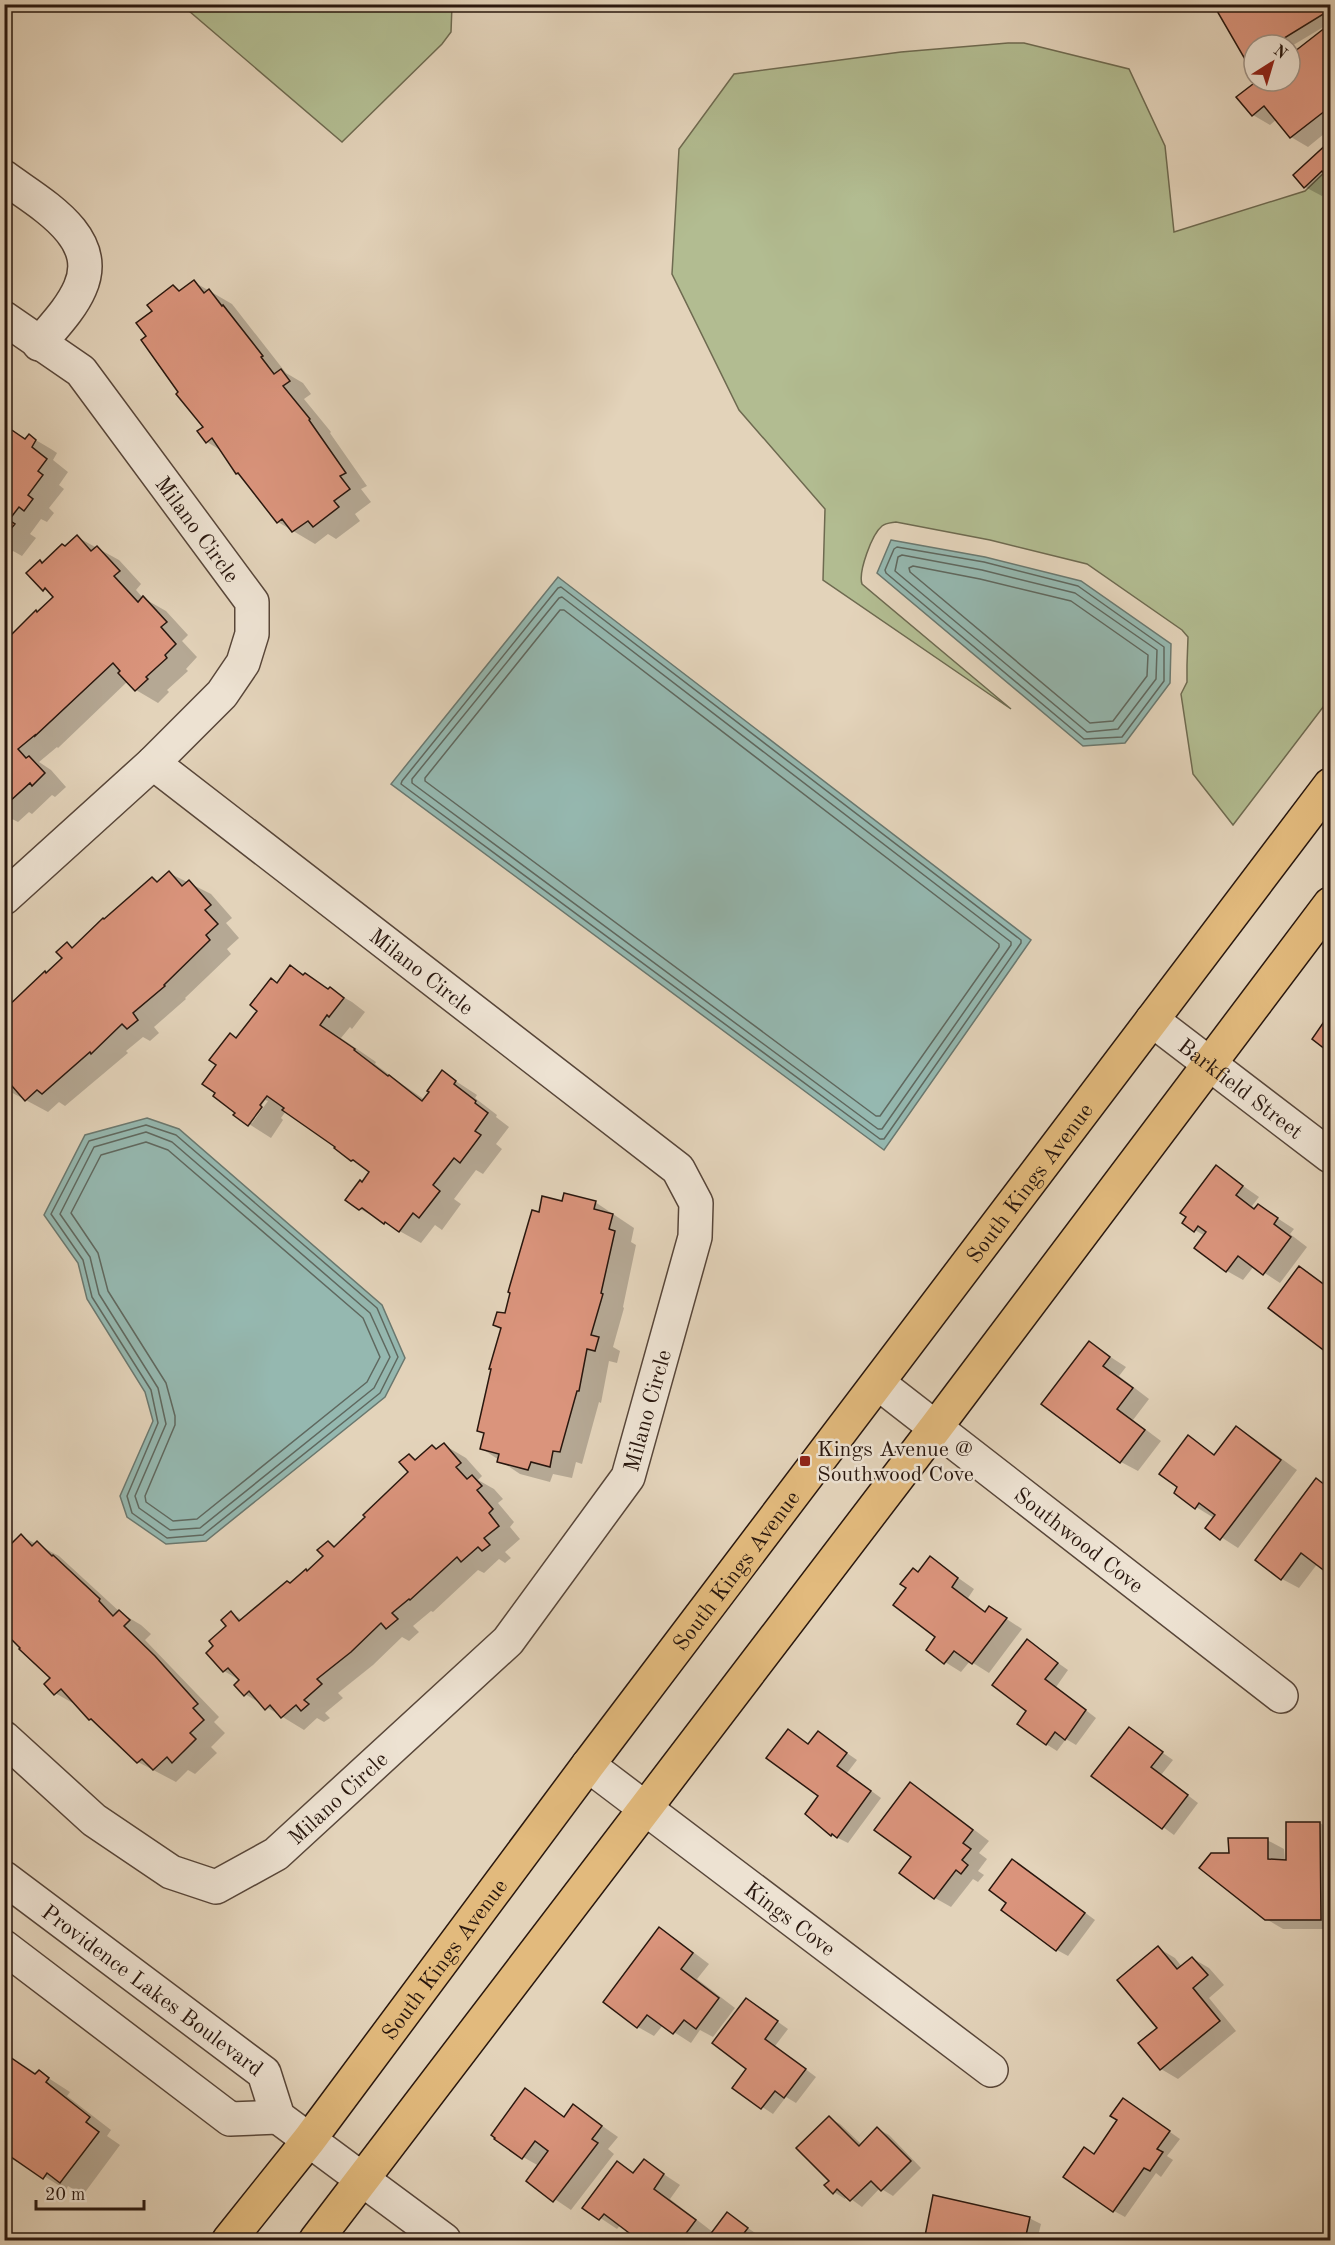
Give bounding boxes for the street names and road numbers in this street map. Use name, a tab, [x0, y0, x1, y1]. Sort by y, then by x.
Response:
street label: Milano Circle	[150, 473, 243, 587]
street label: Milano Circle	[365, 925, 477, 1020]
street label: Barkfield Street	[1173, 1035, 1306, 1144]
street label: South Kings Avenue	[963, 1100, 1098, 1268]
street label: Milano Circle	[621, 1347, 676, 1474]
street label: Southwood Cove	[1009, 1484, 1147, 1598]
street label: South Kings Avenue	[670, 1487, 805, 1655]
street label: Milano Circle	[285, 1748, 393, 1850]
street label: South Kings Avenue	[379, 1875, 512, 2044]
street label: Kings Cove	[740, 1879, 839, 1961]
street label: Providence Lakes Boulevard	[37, 1901, 266, 2081]

